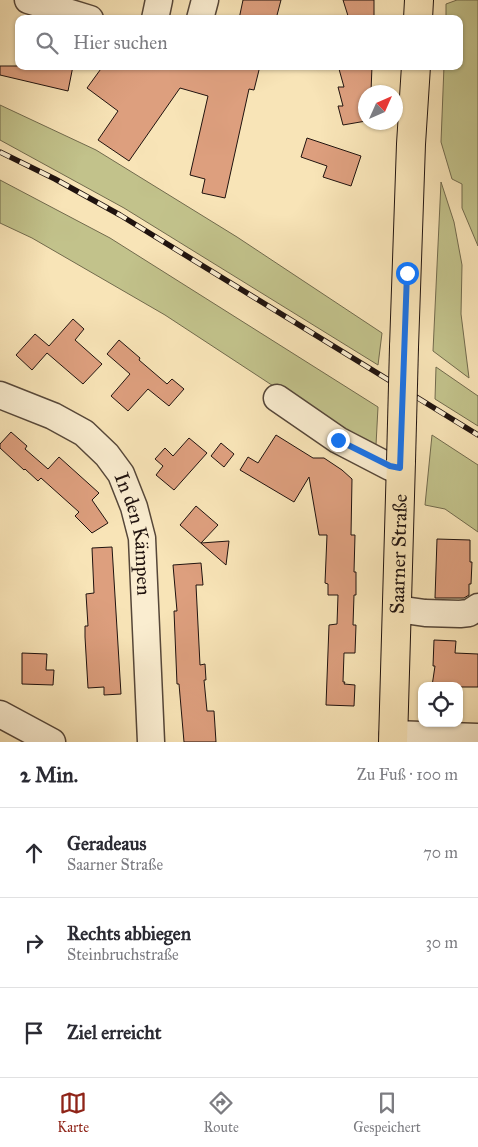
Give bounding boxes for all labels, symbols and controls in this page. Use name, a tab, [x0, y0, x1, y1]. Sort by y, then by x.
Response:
search box	[15, 15, 463, 70]
icon: search	[33, 29, 61, 57]
text: Hier suchen	[73, 31, 167, 54]
north arrow	[358, 85, 403, 130]
route start	[396, 262, 419, 285]
route end	[327, 429, 350, 452]
street label: In den Kämpen	[110, 469, 157, 596]
street label: Saarner Straße	[385, 494, 412, 614]
map controls	[418, 682, 463, 727]
button: locate	[418, 682, 463, 727]
text: 2 Min.	[20, 762, 78, 788]
text: Zu Fuß · 100 m	[357, 765, 458, 784]
text: Geradeaus	[67, 832, 146, 855]
icon: ahead	[20, 839, 48, 867]
text: 70 m	[423, 843, 458, 862]
text: Saarner Straße	[67, 855, 163, 874]
text: Rechts abbiegen	[67, 922, 191, 945]
icon: right	[20, 929, 48, 957]
text: 30 m	[425, 933, 458, 952]
text: Steinbruchstraße	[67, 945, 179, 964]
icon: arrive	[20, 1019, 48, 1047]
text: Ziel erreicht	[67, 1021, 161, 1044]
tab: Karte	[57, 1089, 89, 1136]
tab: Route	[204, 1089, 239, 1136]
tab: Gespeichert	[353, 1089, 421, 1136]

